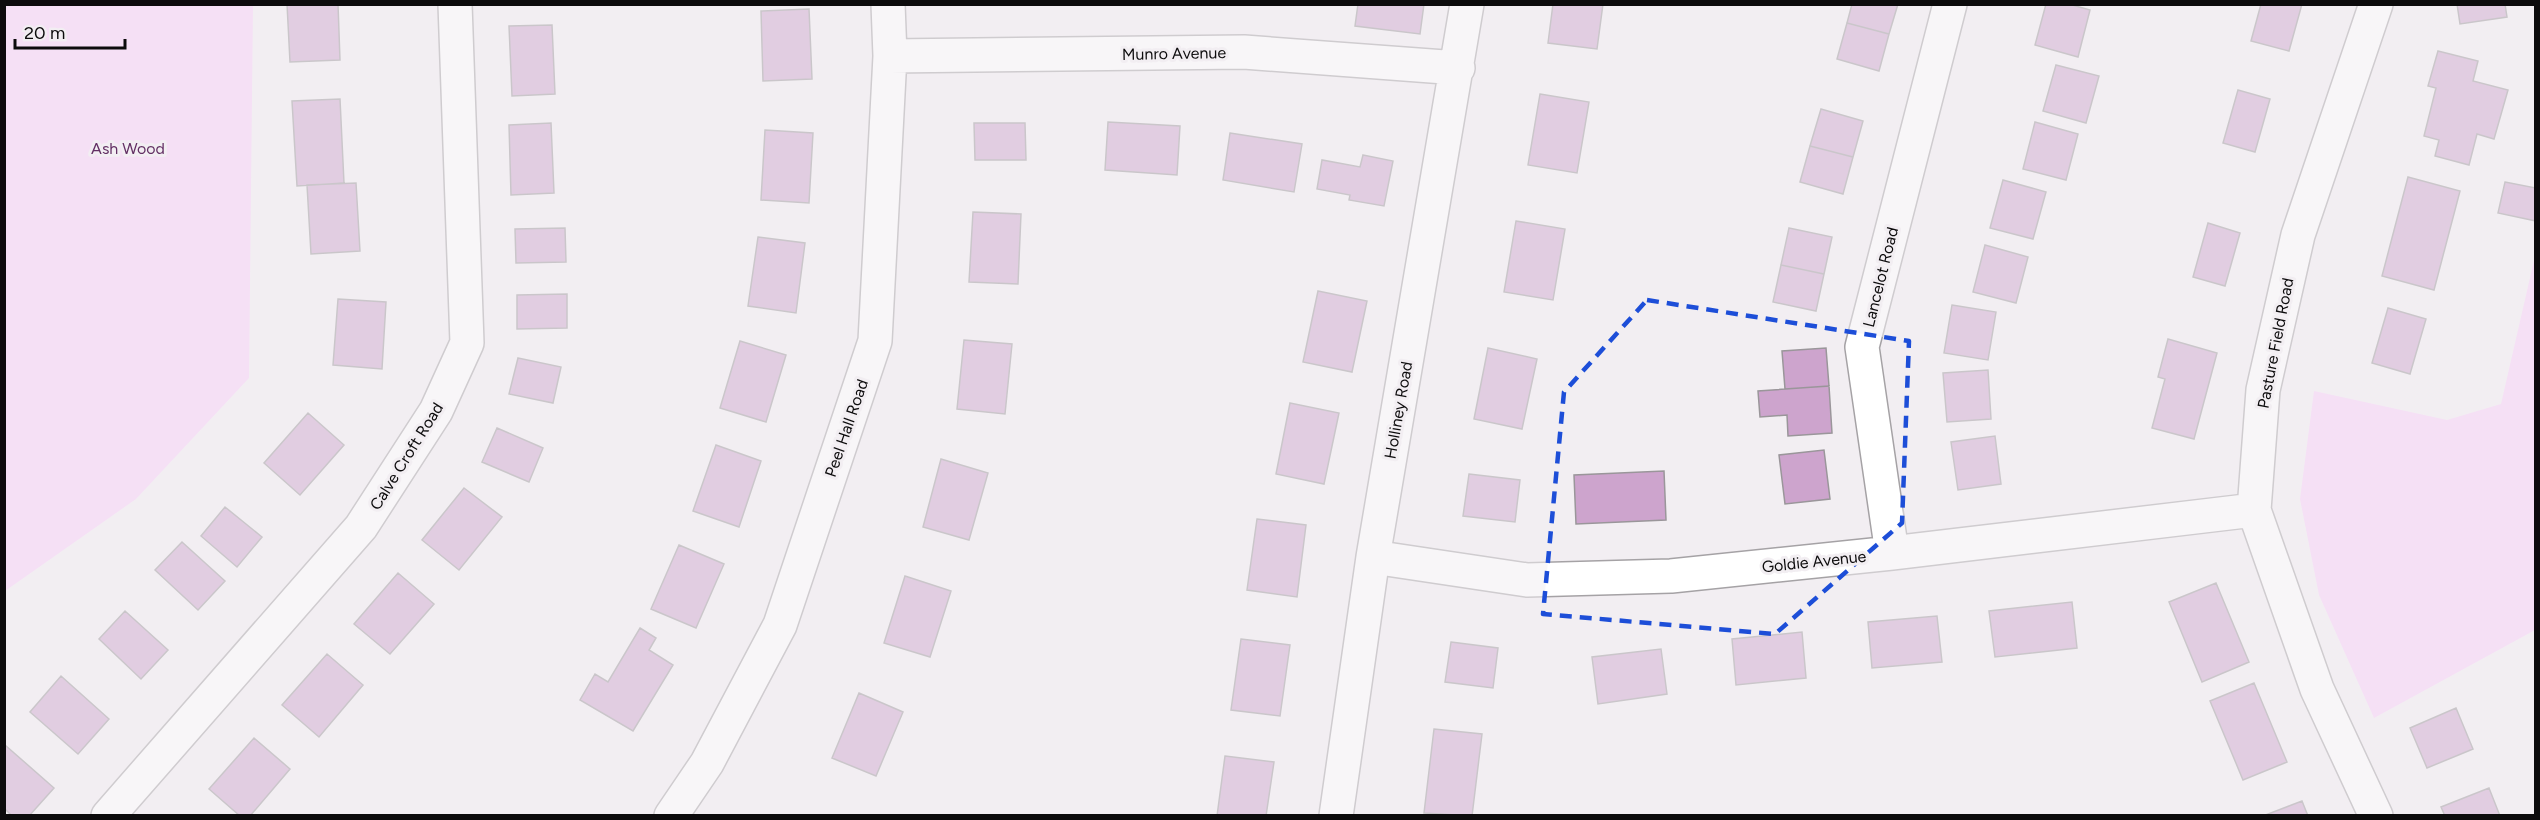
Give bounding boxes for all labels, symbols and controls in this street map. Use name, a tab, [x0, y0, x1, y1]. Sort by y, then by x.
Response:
scale bar	[15, 12, 124, 50]
text: 20 m	[24, 22, 65, 44]
street label: Munro Avenue	[1122, 43, 1226, 64]
park label: Ash Wood	[91, 139, 165, 158]
street label: Lancelot Road	[1859, 225, 1902, 329]
street label: Pasture Field Road	[2254, 276, 2297, 410]
street label: Holliney Road	[1381, 360, 1416, 460]
street label: Peel Hall Road	[821, 377, 872, 480]
street label: Calve Croft Road	[366, 399, 447, 513]
street label: Goldie Avenue	[1761, 547, 1867, 576]

